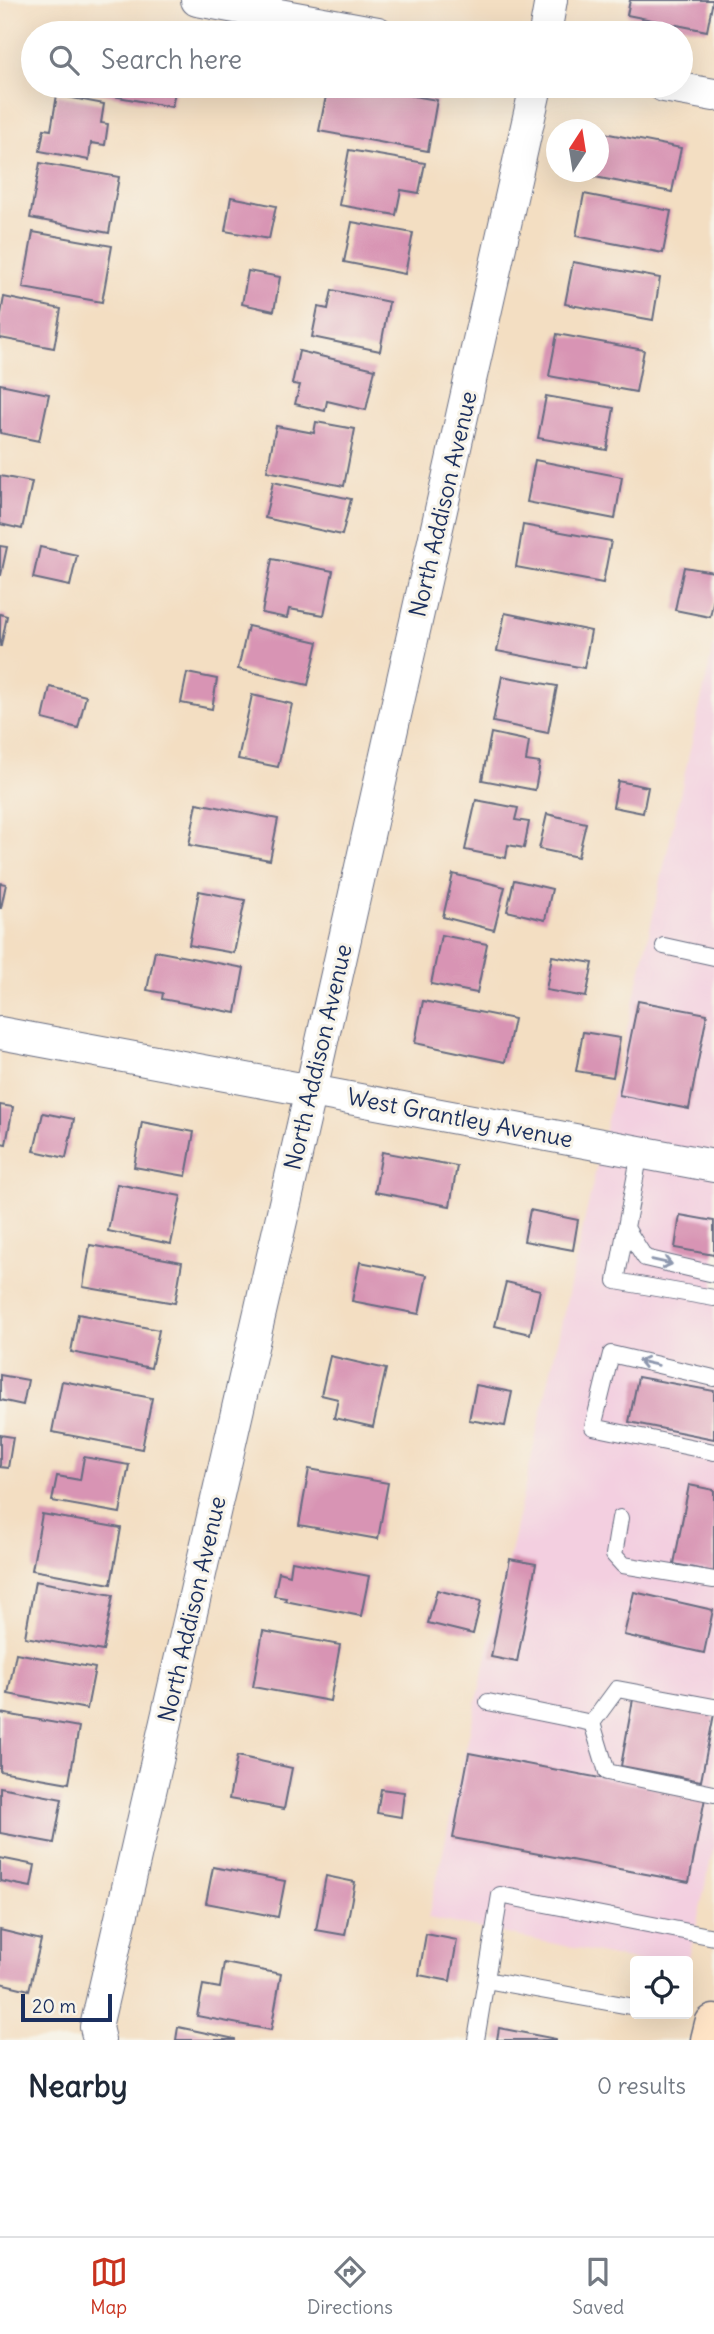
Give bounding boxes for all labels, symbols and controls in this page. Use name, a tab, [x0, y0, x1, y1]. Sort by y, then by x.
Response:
search box	[21, 21, 693, 98]
icon: search	[45, 41, 83, 79]
text: Search here	[101, 43, 242, 76]
north arrow	[546, 119, 609, 182]
street label: North Addison Avenue	[402, 388, 483, 620]
street label: North Addison Avenue	[277, 941, 358, 1173]
street label: West Grantley Avenue	[345, 1081, 575, 1154]
one-way arrow	[651, 1256, 673, 1269]
one-way arrow	[637, 1356, 660, 1369]
street label: North Addison Avenue	[151, 1493, 232, 1725]
map controls	[630, 1956, 693, 2019]
button: locate	[630, 1956, 693, 2019]
scale bar	[21, 1991, 112, 2023]
text: 20 m	[32, 1994, 76, 2018]
text: Nearby	[28, 2067, 128, 2105]
text: 0 results	[597, 2071, 686, 2100]
tab: Map	[90, 2253, 128, 2319]
tab: Directions	[307, 2253, 393, 2319]
tab: Saved	[572, 2253, 624, 2319]

